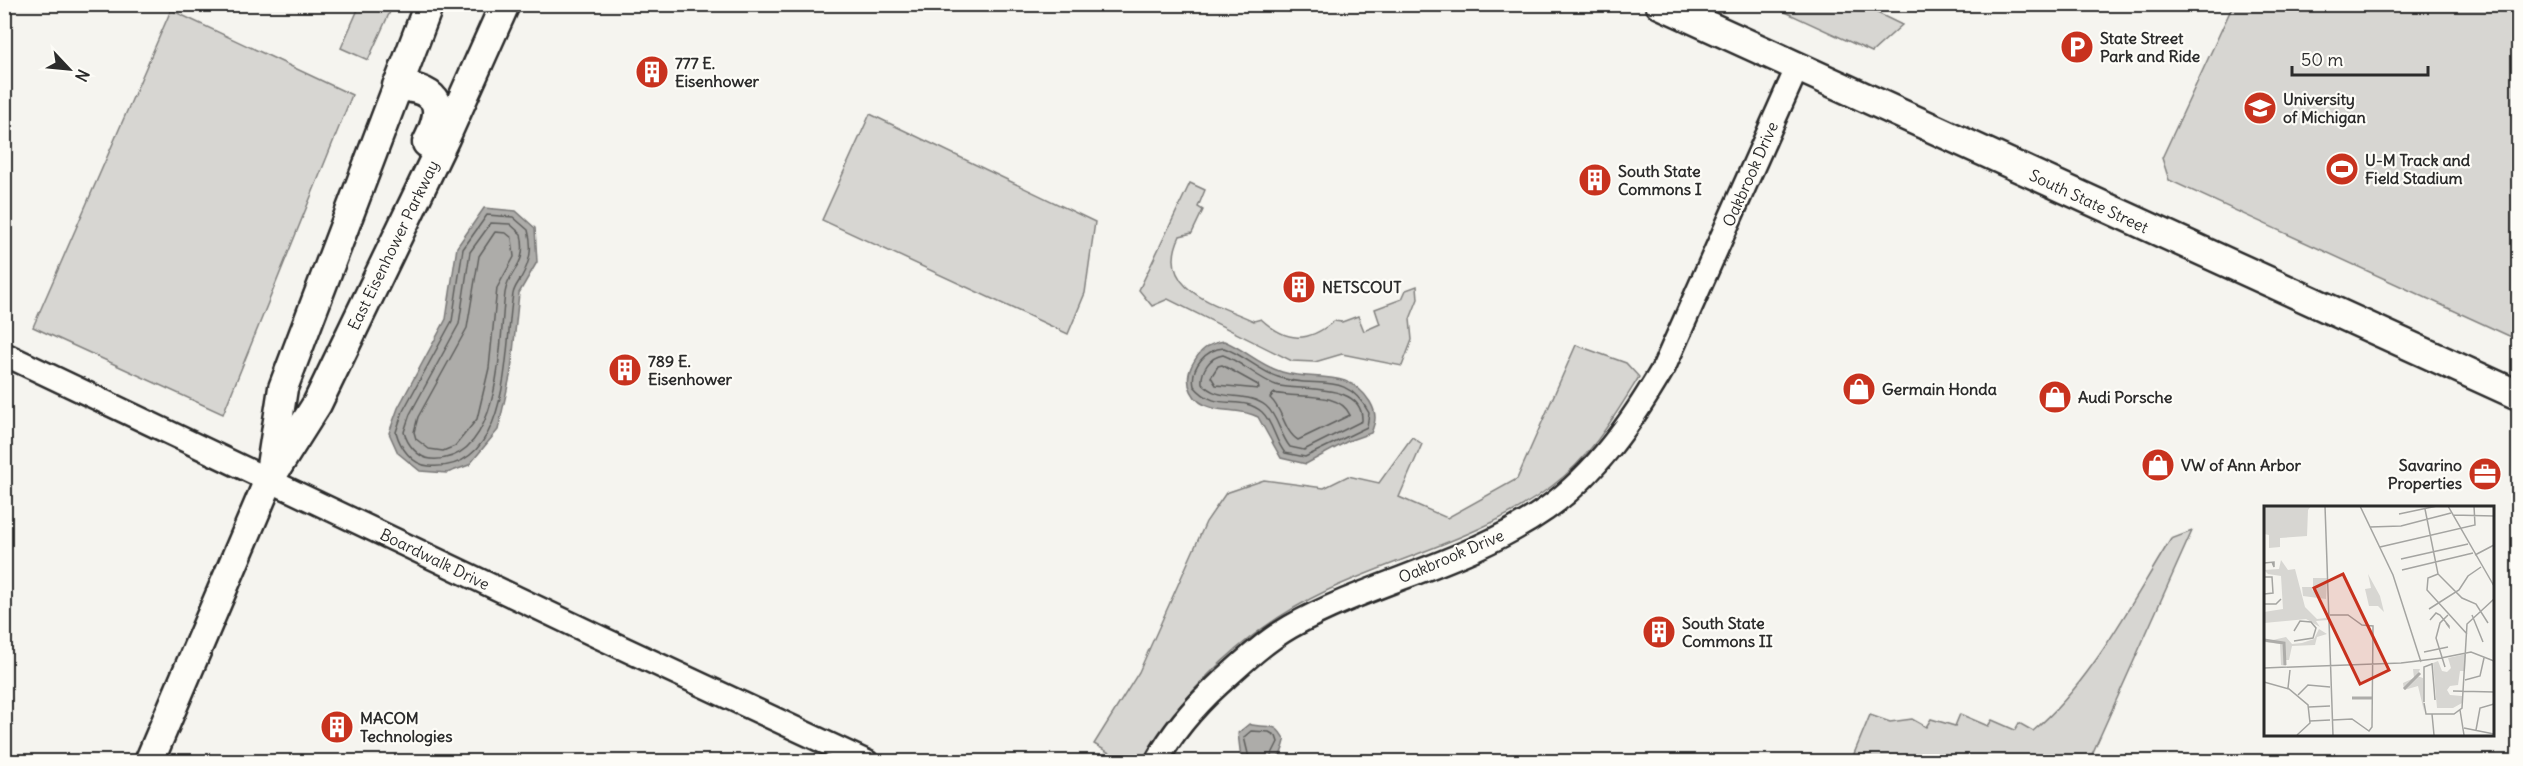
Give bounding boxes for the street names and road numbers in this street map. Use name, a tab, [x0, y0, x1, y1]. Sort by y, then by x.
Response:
street label: Oakbrook Drive	[1718, 118, 1782, 230]
street label: East Eisenhower Parkway	[343, 157, 443, 333]
street label: South State Street	[2026, 165, 2152, 238]
street label: Boardwalk Drive	[377, 524, 493, 594]
street label: Oakbrook Drive	[1395, 525, 1507, 587]

